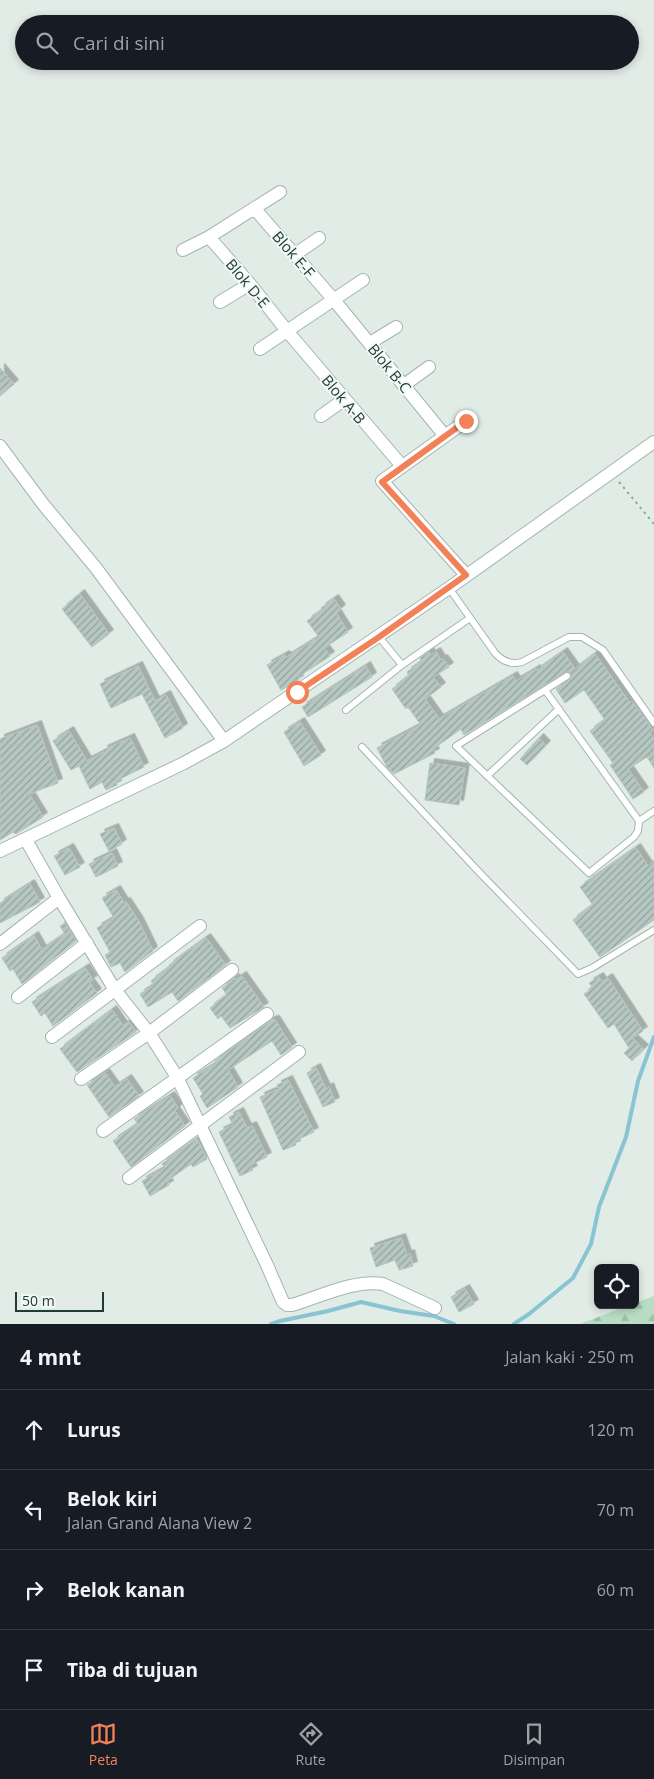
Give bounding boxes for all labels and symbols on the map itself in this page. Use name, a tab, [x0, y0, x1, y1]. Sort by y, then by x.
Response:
street label: Blok E-F	[268, 227, 320, 282]
street label: Blok D-E	[222, 254, 274, 312]
street label: Blok B-C	[364, 339, 416, 397]
street label: Blok A-B	[318, 370, 370, 428]
route end	[455, 410, 478, 433]
route start	[286, 681, 309, 704]
scale bar	[15, 1289, 104, 1312]

